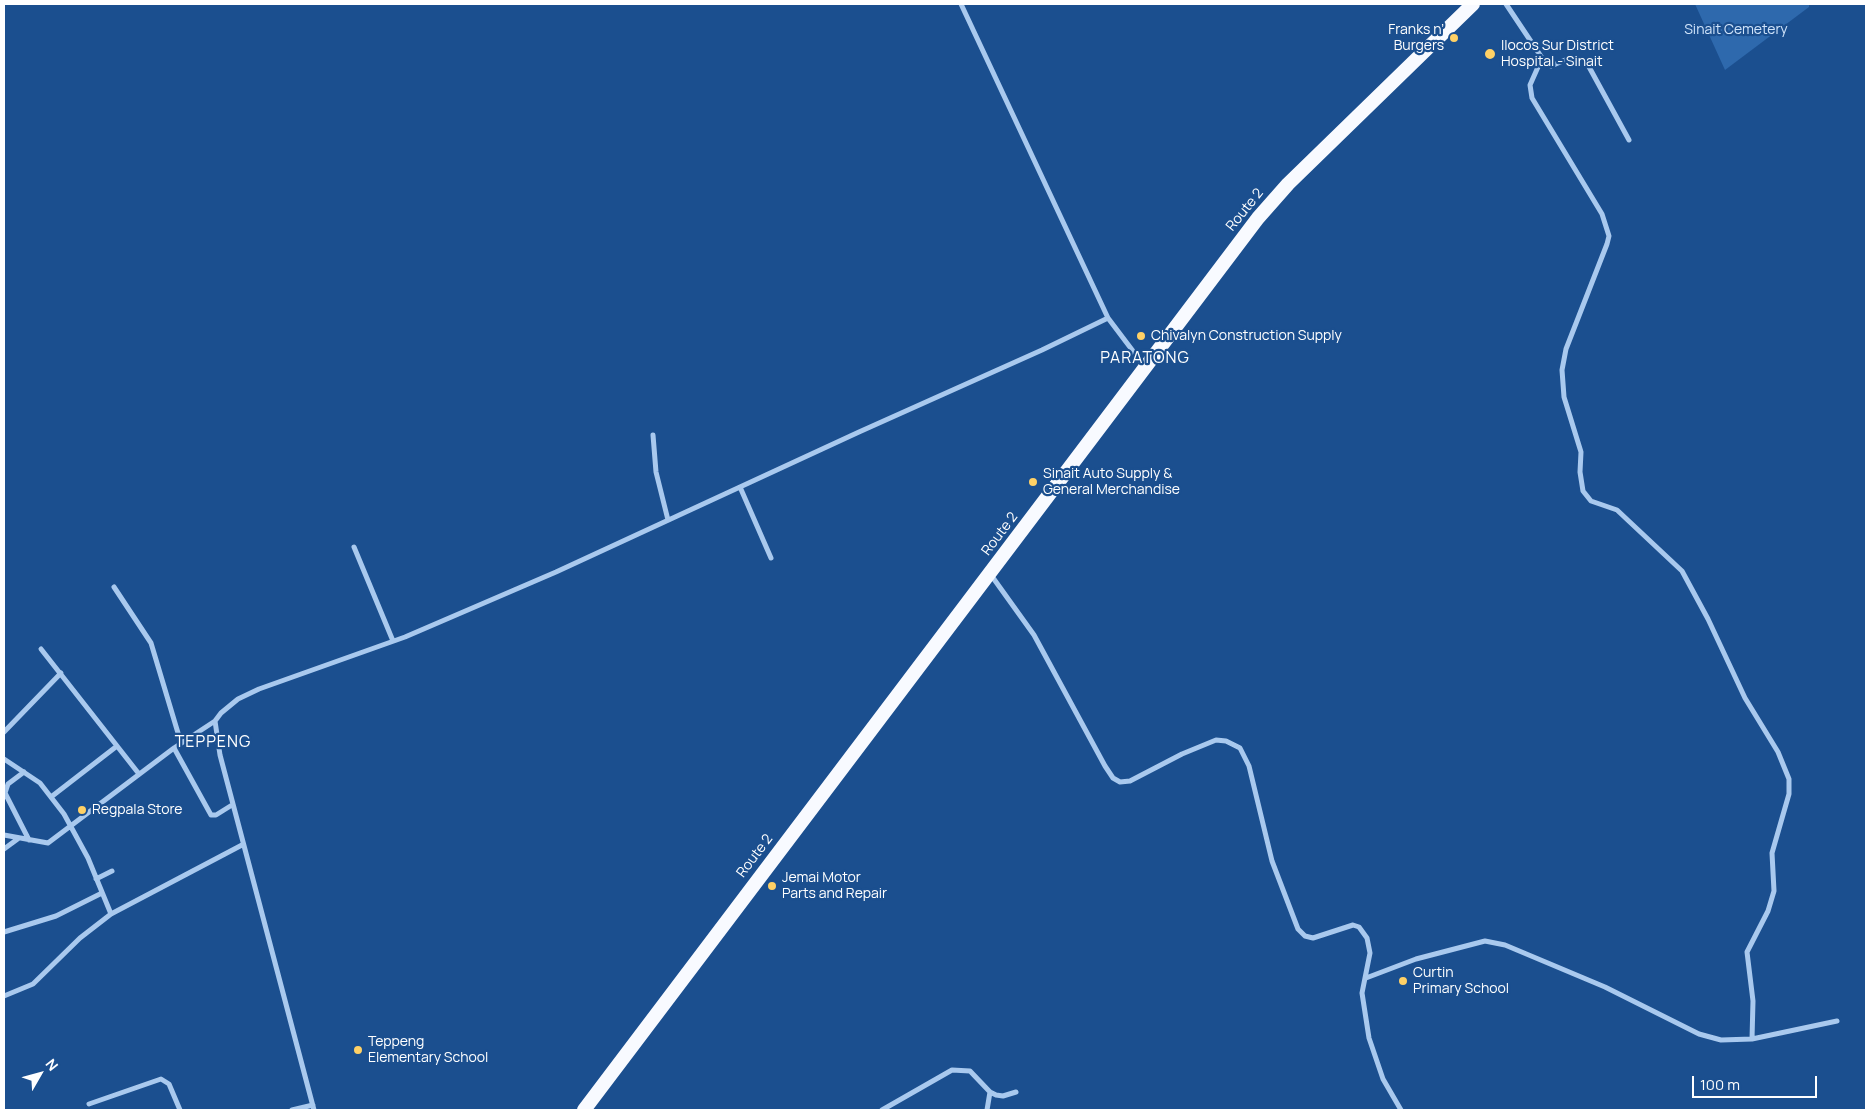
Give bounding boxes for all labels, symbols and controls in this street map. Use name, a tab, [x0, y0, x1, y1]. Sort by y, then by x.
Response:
place label: Franks n’ Burgers	[1388, 22, 1444, 54]
park label: Sinait Cemetery	[1684, 22, 1788, 38]
marker: Franks n’ Burgers	[1448, 32, 1460, 44]
place label: Ilocos Sur District Hospital - Sinait	[1501, 38, 1614, 70]
marker: Ilocos Sur District Hospital - Sinait	[1483, 47, 1497, 61]
street label: Route 2	[1223, 185, 1267, 235]
place label: Chivalyn Construction Supply	[1151, 328, 1342, 344]
marker: Chivalyn Construction Supply	[1135, 330, 1147, 342]
district label: PARATONG	[1099, 349, 1191, 369]
place label: Sinait Auto Supply & General Merchandise	[1043, 466, 1180, 498]
marker: Sinait Auto Supply & General Merchandise	[1027, 476, 1039, 488]
street label: Route 2	[978, 509, 1022, 559]
district label: TEPPENG	[174, 733, 252, 753]
place label: Regpala Store	[92, 802, 183, 818]
marker: Regpala Store	[76, 804, 88, 816]
street label: Route 2	[733, 831, 777, 881]
place label: Jemai Motor Parts and Repair	[782, 870, 887, 902]
marker: Jemai Motor Parts and Repair	[766, 880, 778, 892]
place label: Curtin Primary School	[1413, 965, 1509, 998]
marker: Curtin Primary School	[1397, 975, 1409, 987]
place label: Teppeng Elementary School	[368, 1034, 488, 1066]
marker: Teppeng Elementary School	[352, 1044, 364, 1056]
north arrow	[15, 1049, 65, 1099]
text: N	[42, 1055, 63, 1074]
scale bar	[1695, 1066, 1820, 1098]
text: 100 m	[1700, 1074, 1740, 1095]

